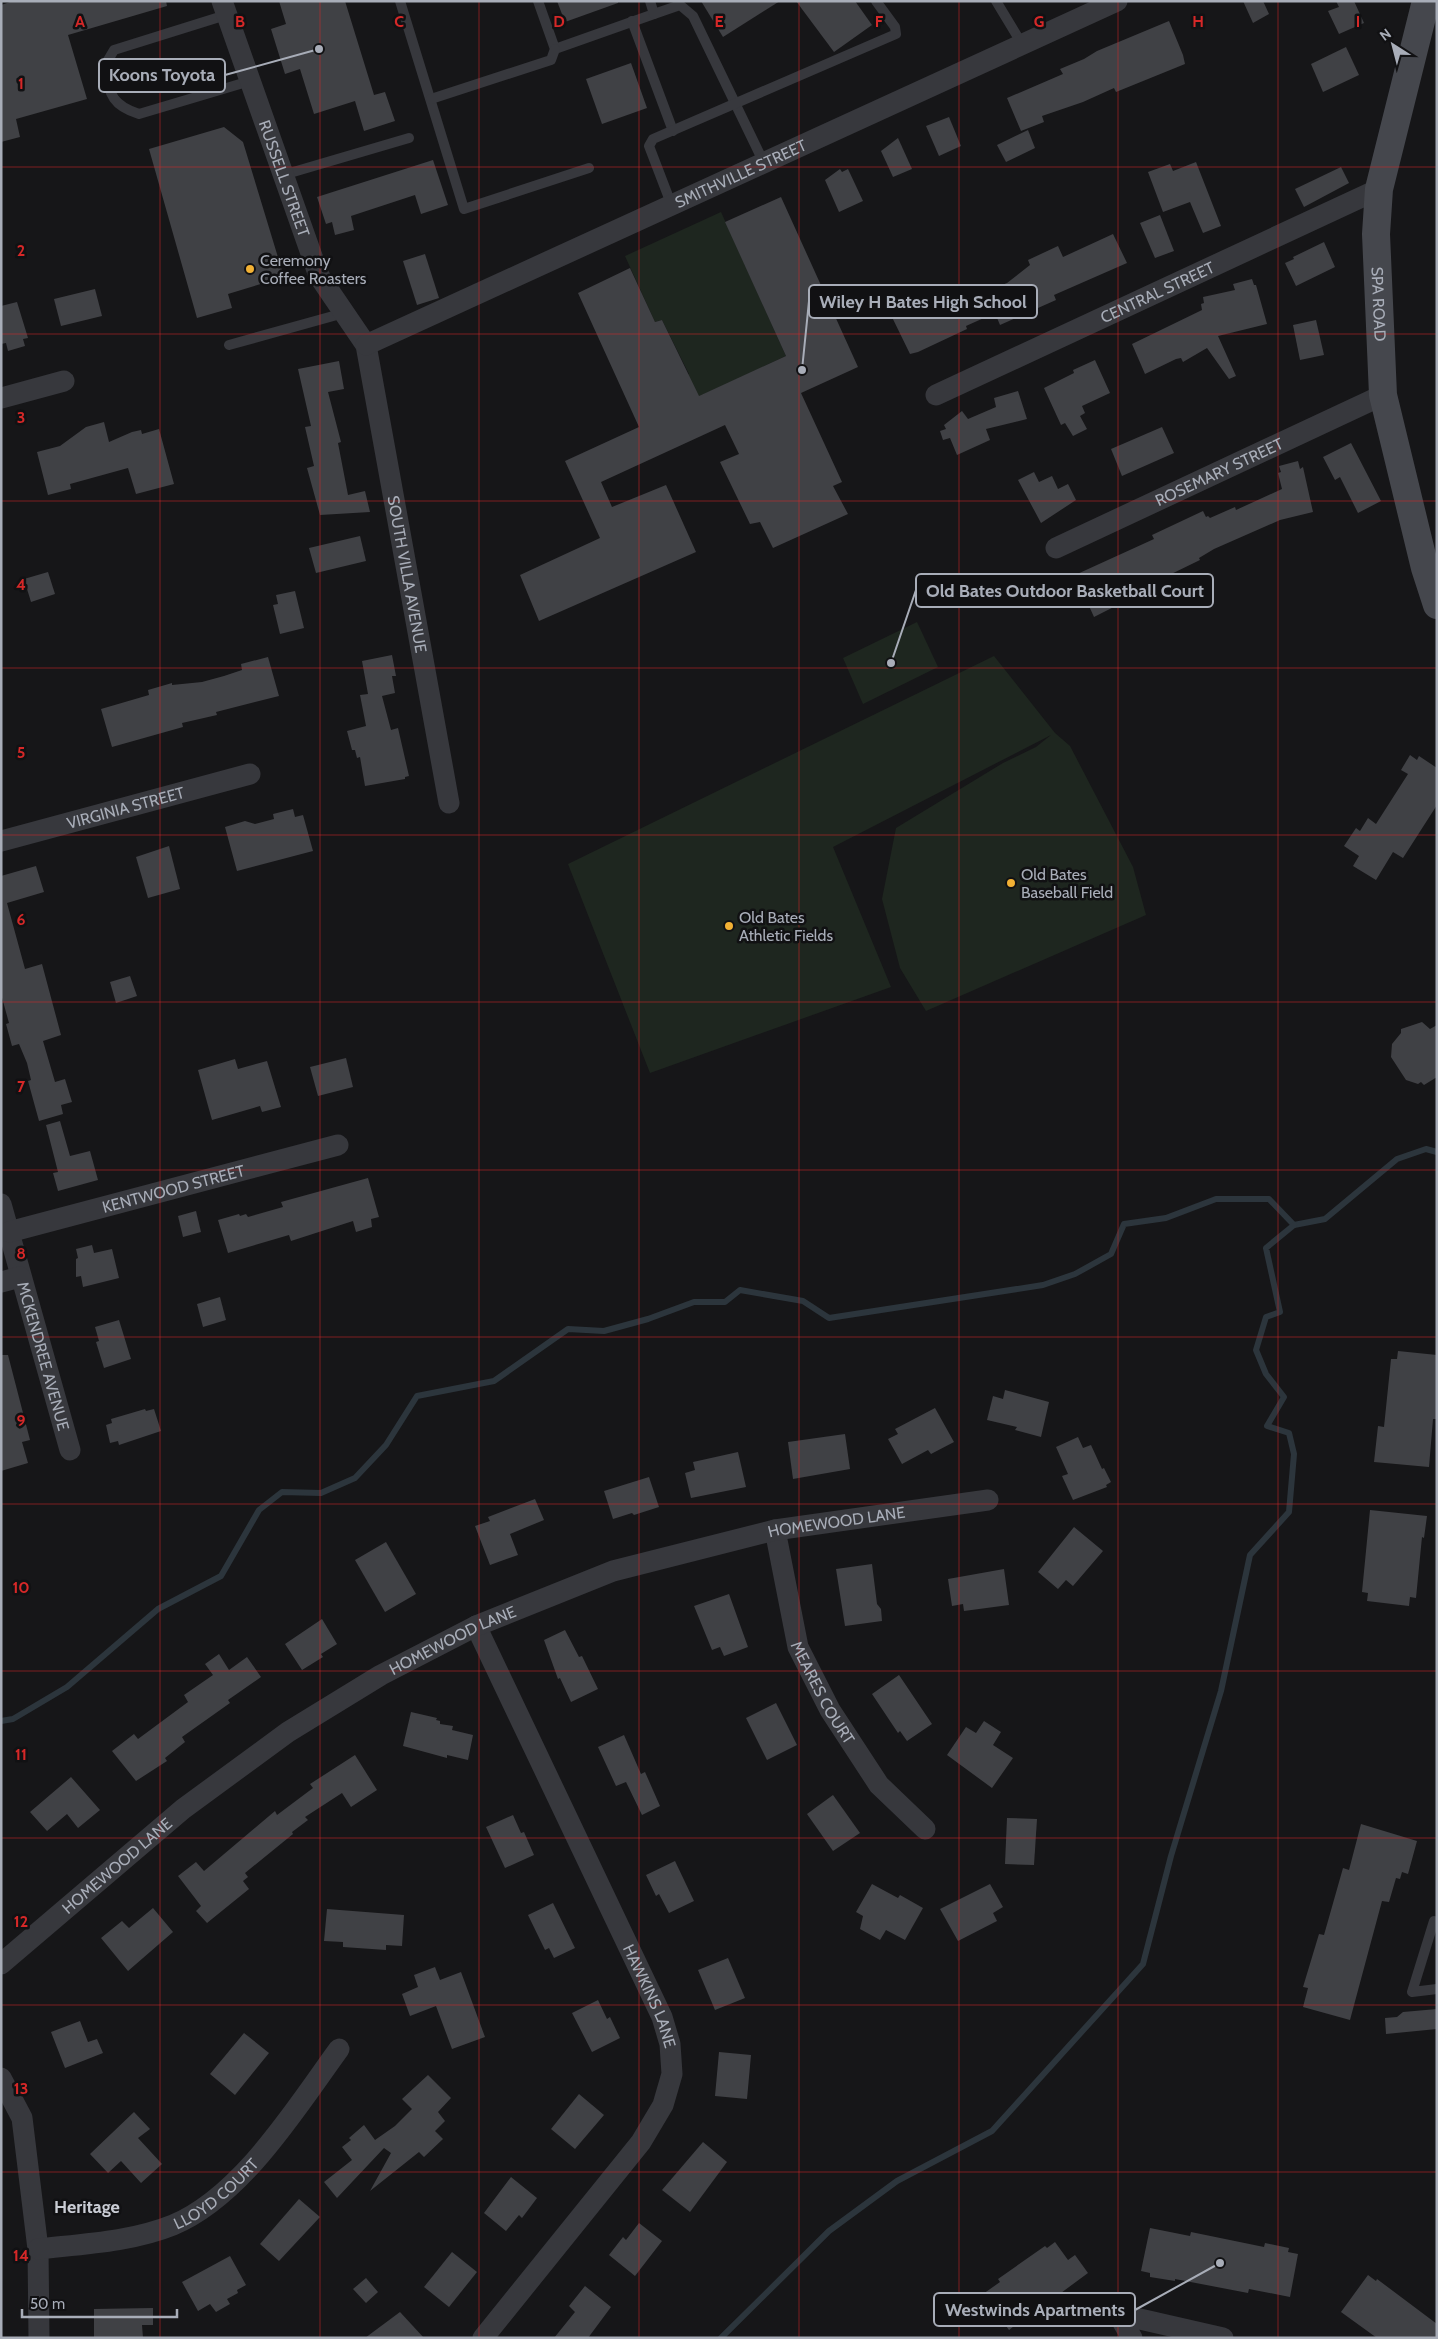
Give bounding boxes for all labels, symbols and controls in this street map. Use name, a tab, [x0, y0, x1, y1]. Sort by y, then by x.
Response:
text: A	[75, 12, 85, 31]
text: B	[235, 12, 245, 31]
text: C	[394, 12, 404, 31]
text: D	[553, 12, 565, 31]
text: E	[714, 12, 724, 31]
text: F	[875, 12, 884, 31]
text: G	[1034, 12, 1044, 31]
text: H	[1192, 12, 1204, 31]
text: I	[1356, 12, 1360, 31]
north arrow	[1368, 20, 1418, 70]
text: N	[1376, 24, 1395, 45]
callout: Koons Toyota	[99, 59, 225, 92]
text: Koons Toyota	[109, 64, 215, 86]
text: 1	[18, 74, 24, 93]
street label: RUSSELL STREET	[255, 117, 314, 240]
street label: SMITHVILLE STREET	[672, 135, 810, 212]
text: 2	[17, 241, 25, 260]
place label: Ceremony Coffee Roasters	[260, 251, 367, 288]
street label: CENTRAL STREET	[1097, 257, 1218, 327]
marker: Ceremony Coffee Roasters	[244, 263, 256, 275]
street label: SPA ROAD	[1368, 266, 1390, 342]
callout: Wiley H Bates High School	[809, 285, 1037, 318]
text: Wiley H Bates High School	[819, 291, 1027, 313]
text: 3	[17, 408, 25, 427]
street label: ROSEMARY STREET	[1152, 433, 1286, 510]
street label: SOUTH VILLA AVENUE	[384, 494, 431, 654]
callout: Old Bates Outdoor Basketball Court	[916, 574, 1213, 607]
text: 4	[16, 575, 26, 594]
text: Old Bates Outdoor Basketball Court	[926, 580, 1204, 602]
text: 5	[17, 743, 25, 762]
street label: VIRGINIA STREET	[65, 782, 187, 832]
place label: Old Bates Baseball Field	[1021, 865, 1113, 902]
marker: Old Bates Baseball Field	[1005, 877, 1017, 889]
place label: Old Bates Athletic Fields	[739, 908, 833, 945]
text: 6	[17, 910, 26, 929]
marker: Old Bates Athletic Fields	[723, 920, 735, 932]
text: 7	[17, 1077, 26, 1096]
street label: KENTWOOD STREET	[100, 1161, 247, 1216]
text: 8	[16, 1244, 26, 1263]
street label: MCKENDREE AVENUE	[14, 1279, 74, 1433]
text: 9	[17, 1411, 26, 1430]
street label: HOMEWOOD LANE	[766, 1502, 906, 1541]
text: 10	[12, 1578, 30, 1597]
street label: HOMEWOOD LANE	[386, 1602, 519, 1679]
street label: MEARES COURT	[787, 1638, 859, 1748]
text: 11	[15, 1745, 27, 1764]
street label: HOMEWOOD LANE	[58, 1813, 176, 1918]
text: 12	[14, 1912, 28, 1931]
street label: HAWKINS LANE	[619, 1941, 680, 2050]
text: 13	[14, 2079, 28, 2098]
street label: LLOYD COURT	[171, 2154, 262, 2233]
district label: Heritage	[54, 2196, 120, 2218]
text: 14	[13, 2246, 29, 2265]
scale bar	[22, 2286, 178, 2318]
callout: Westwinds Apartments	[934, 2293, 1135, 2326]
text: 50 m	[30, 2295, 65, 2313]
text: Westwinds Apartments	[945, 2299, 1125, 2321]

